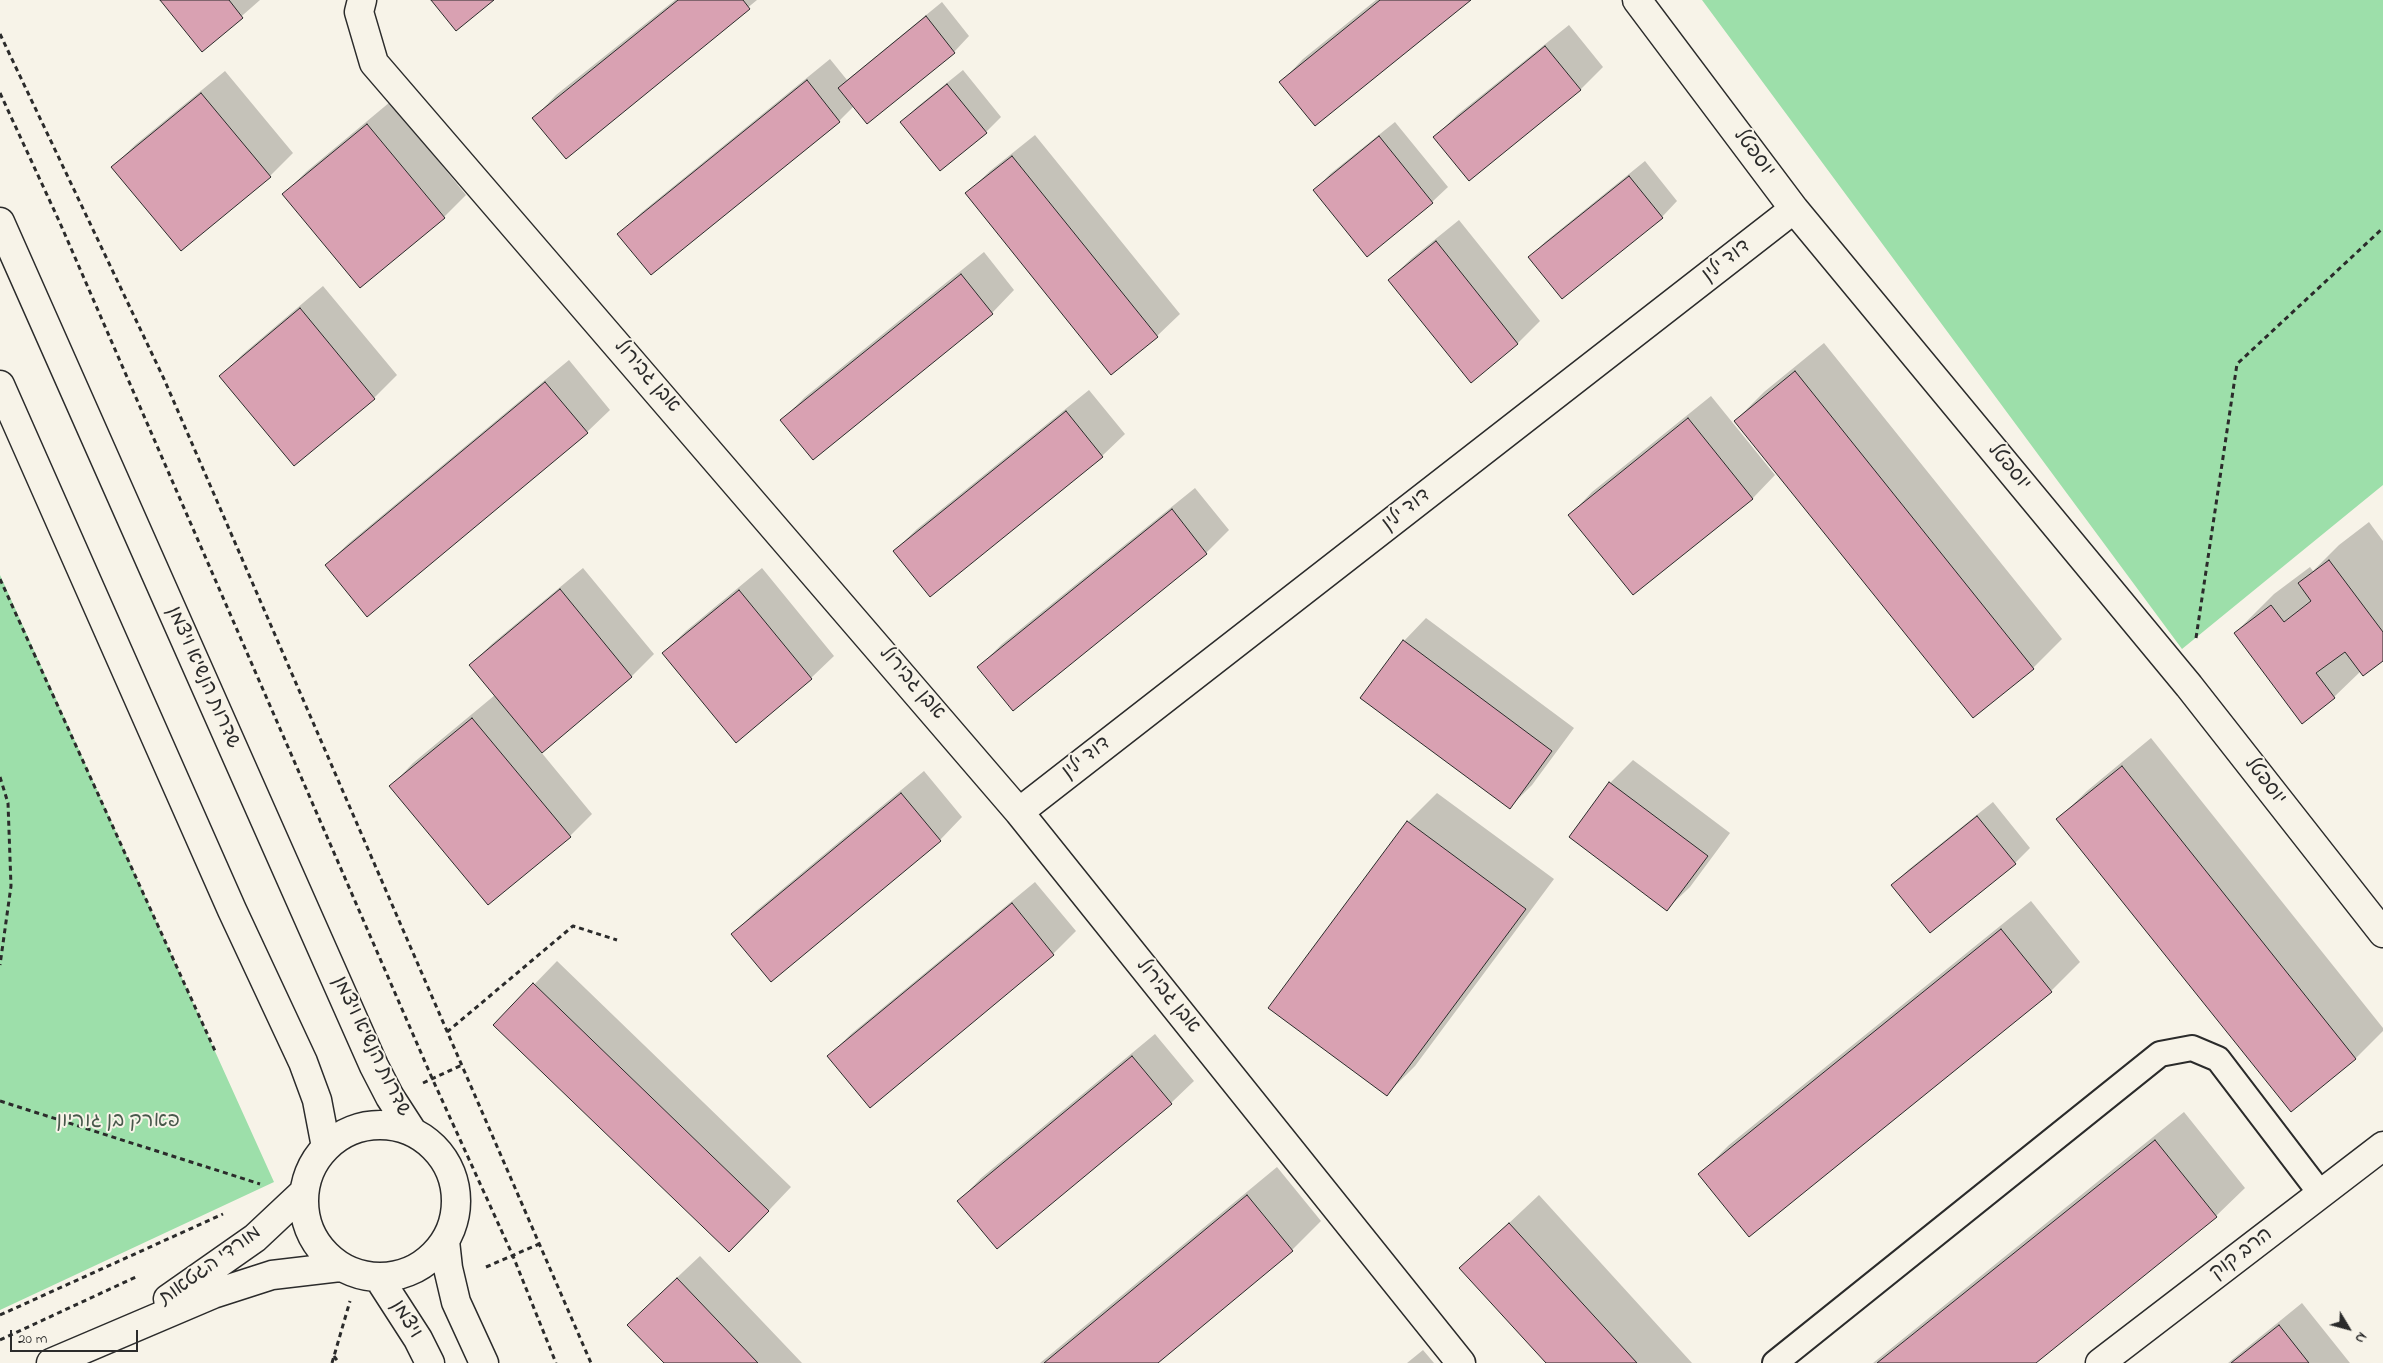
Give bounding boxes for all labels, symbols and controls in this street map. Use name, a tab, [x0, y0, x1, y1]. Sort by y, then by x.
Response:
street label: יוספטל	[1727, 125, 1779, 183]
street label: דוד ילין	[1698, 236, 1756, 288]
street label: אבן גבירול	[608, 336, 684, 418]
street label: יוספטל	[1981, 439, 2035, 497]
street label: דוד ילין	[1378, 485, 1436, 537]
street label: שדרות הנשיא ויצמן	[160, 603, 244, 753]
street label: אבן גבירול	[873, 643, 949, 725]
street label: דוד ילין	[1058, 733, 1116, 785]
street label: יוספטל	[2238, 753, 2290, 811]
street label: אבן גבירול	[1130, 955, 1204, 1039]
street label: שדרות הנשיא ויצמן	[326, 973, 414, 1121]
park label: פארק בן גוריון	[56, 1111, 180, 1135]
street label: מורדי הגטאות	[155, 1222, 267, 1312]
street label: הרב קוק	[2206, 1224, 2278, 1286]
street label: ויצמן	[384, 1296, 426, 1344]
north arrow	[2323, 1303, 2373, 1353]
scale bar	[12, 1320, 140, 1352]
text: N	[2349, 1327, 2372, 1347]
text: 20 m	[18, 1328, 47, 1350]

